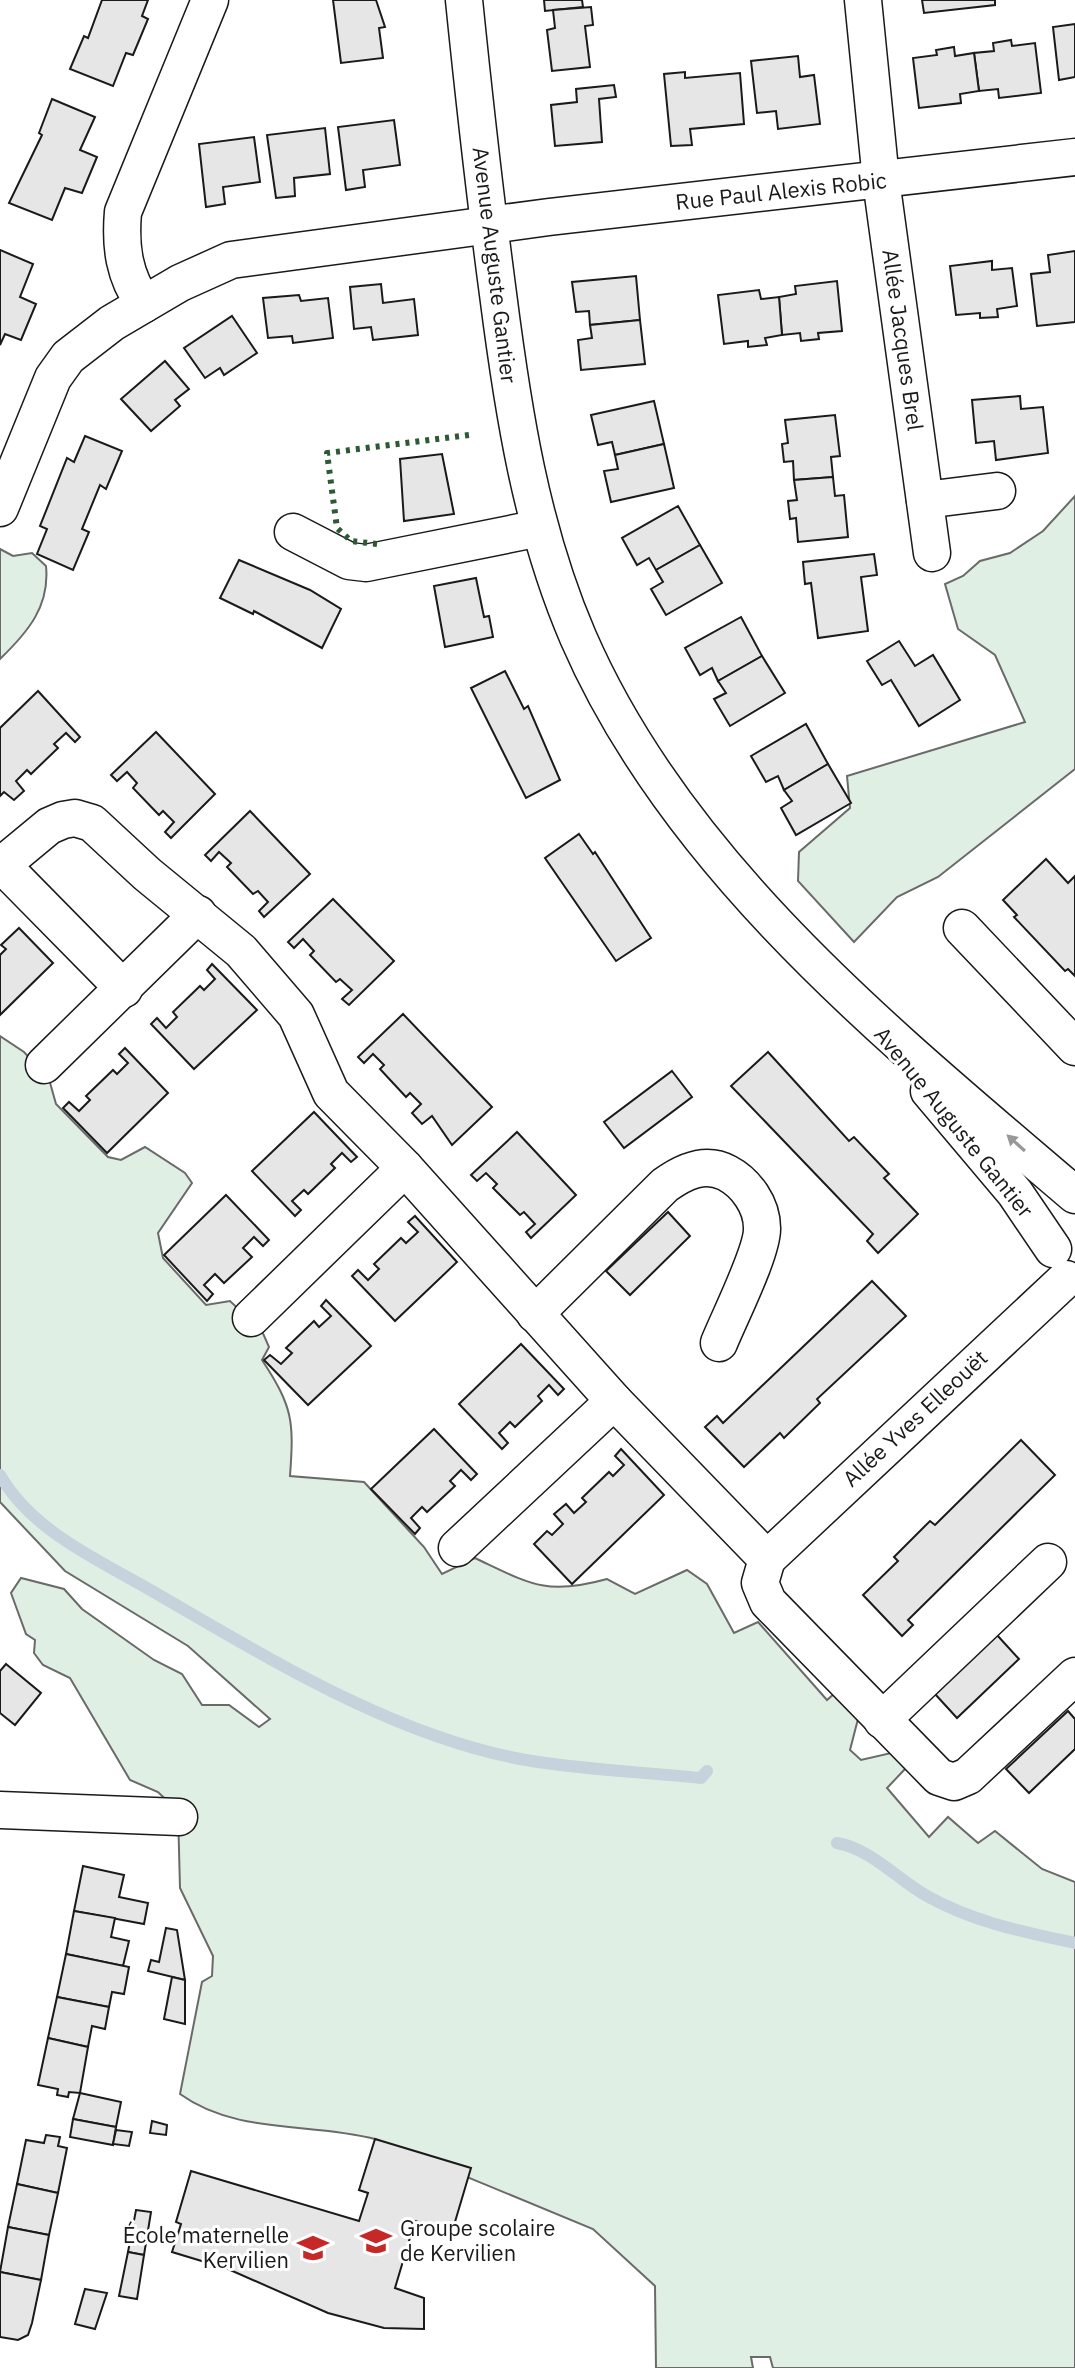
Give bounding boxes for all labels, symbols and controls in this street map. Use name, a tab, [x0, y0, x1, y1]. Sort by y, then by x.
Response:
street label: Avenue Auguste Gantier	[467, 145, 524, 385]
street label: Rue Paul Alexis Robic	[674, 165, 888, 216]
street label: Allée Jacques Brel	[876, 247, 931, 432]
street label: Avenue Auguste Gantier	[868, 1020, 1040, 1223]
one-way arrow	[1007, 1135, 1026, 1153]
street label: Allée Yves Elleouët	[836, 1343, 993, 1492]
place label: Groupe scolaire de Kervilien	[400, 2213, 555, 2267]
place label: École maternelle Kervilien	[123, 2220, 289, 2274]
school or university icon: Groupe scolaire de Kervilien	[359, 2224, 393, 2258]
school or university icon: École maternelle Kervilien	[296, 2231, 330, 2265]

